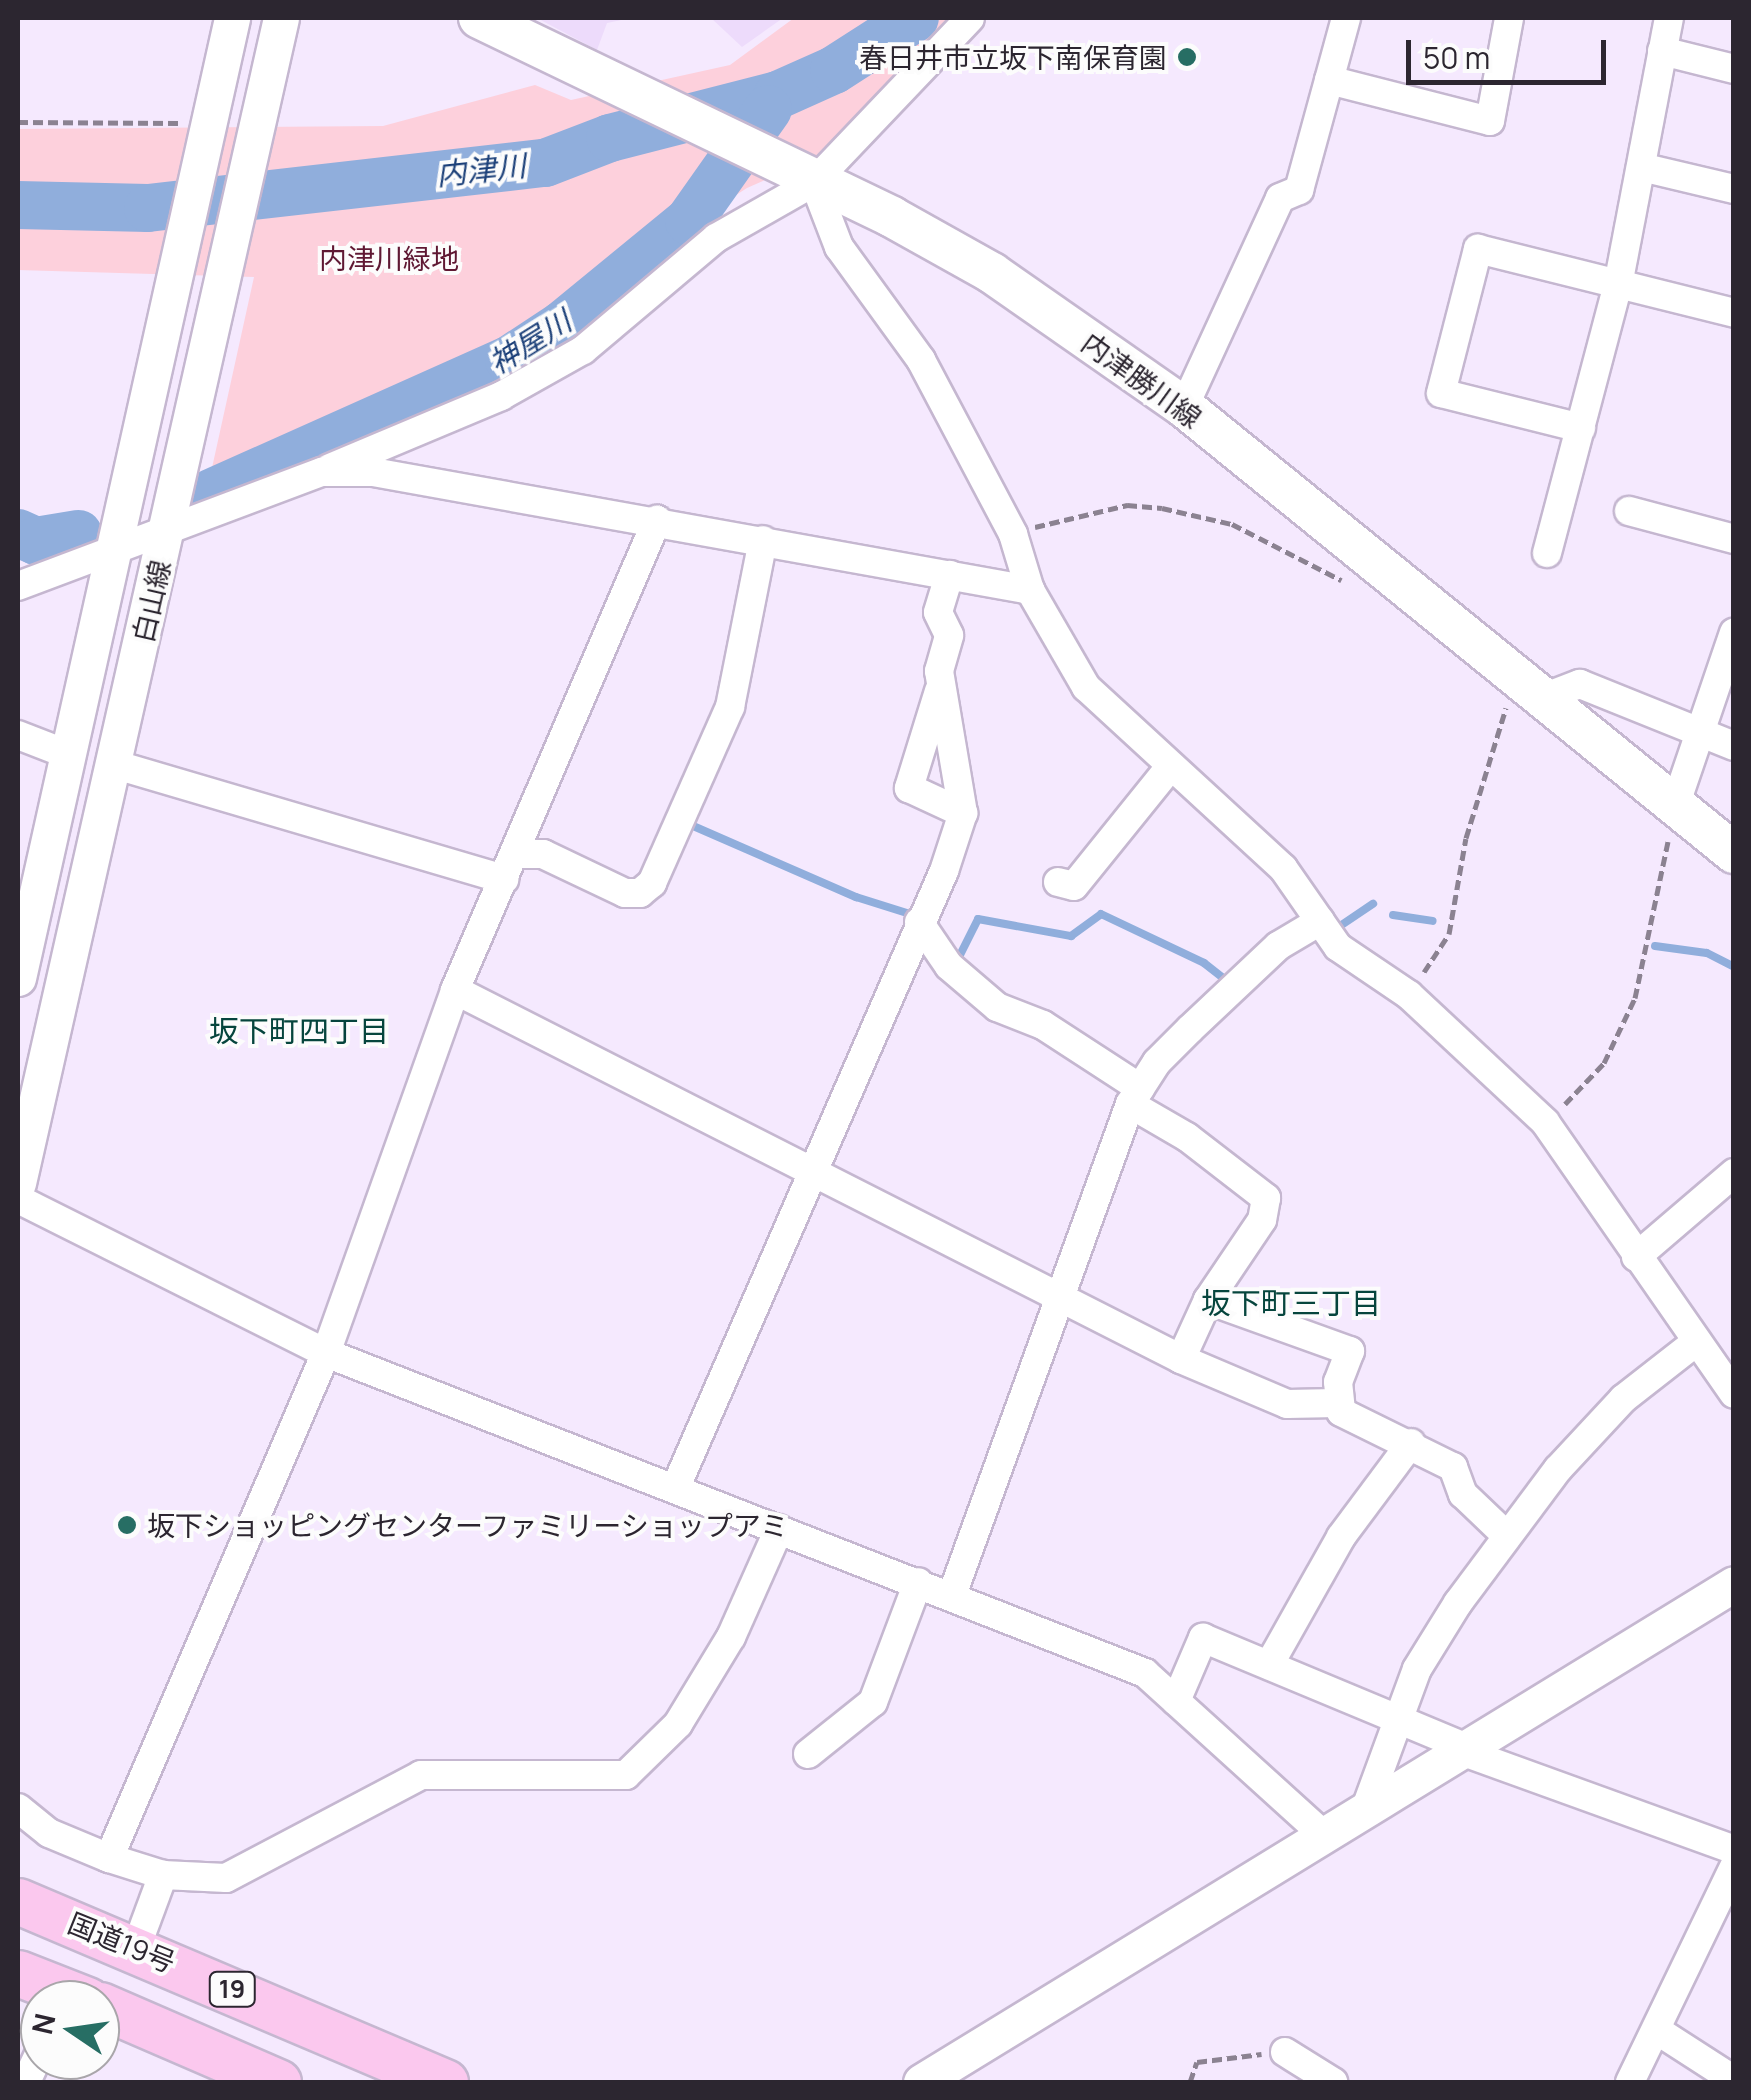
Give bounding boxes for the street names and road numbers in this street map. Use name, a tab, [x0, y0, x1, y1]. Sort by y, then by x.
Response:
street label: 内津勝川線	[1075, 325, 1209, 435]
street label: 白山線	[125, 556, 177, 646]
street label: 国道19号	[64, 1905, 180, 1979]
road number: 19	[207, 1969, 257, 2009]

